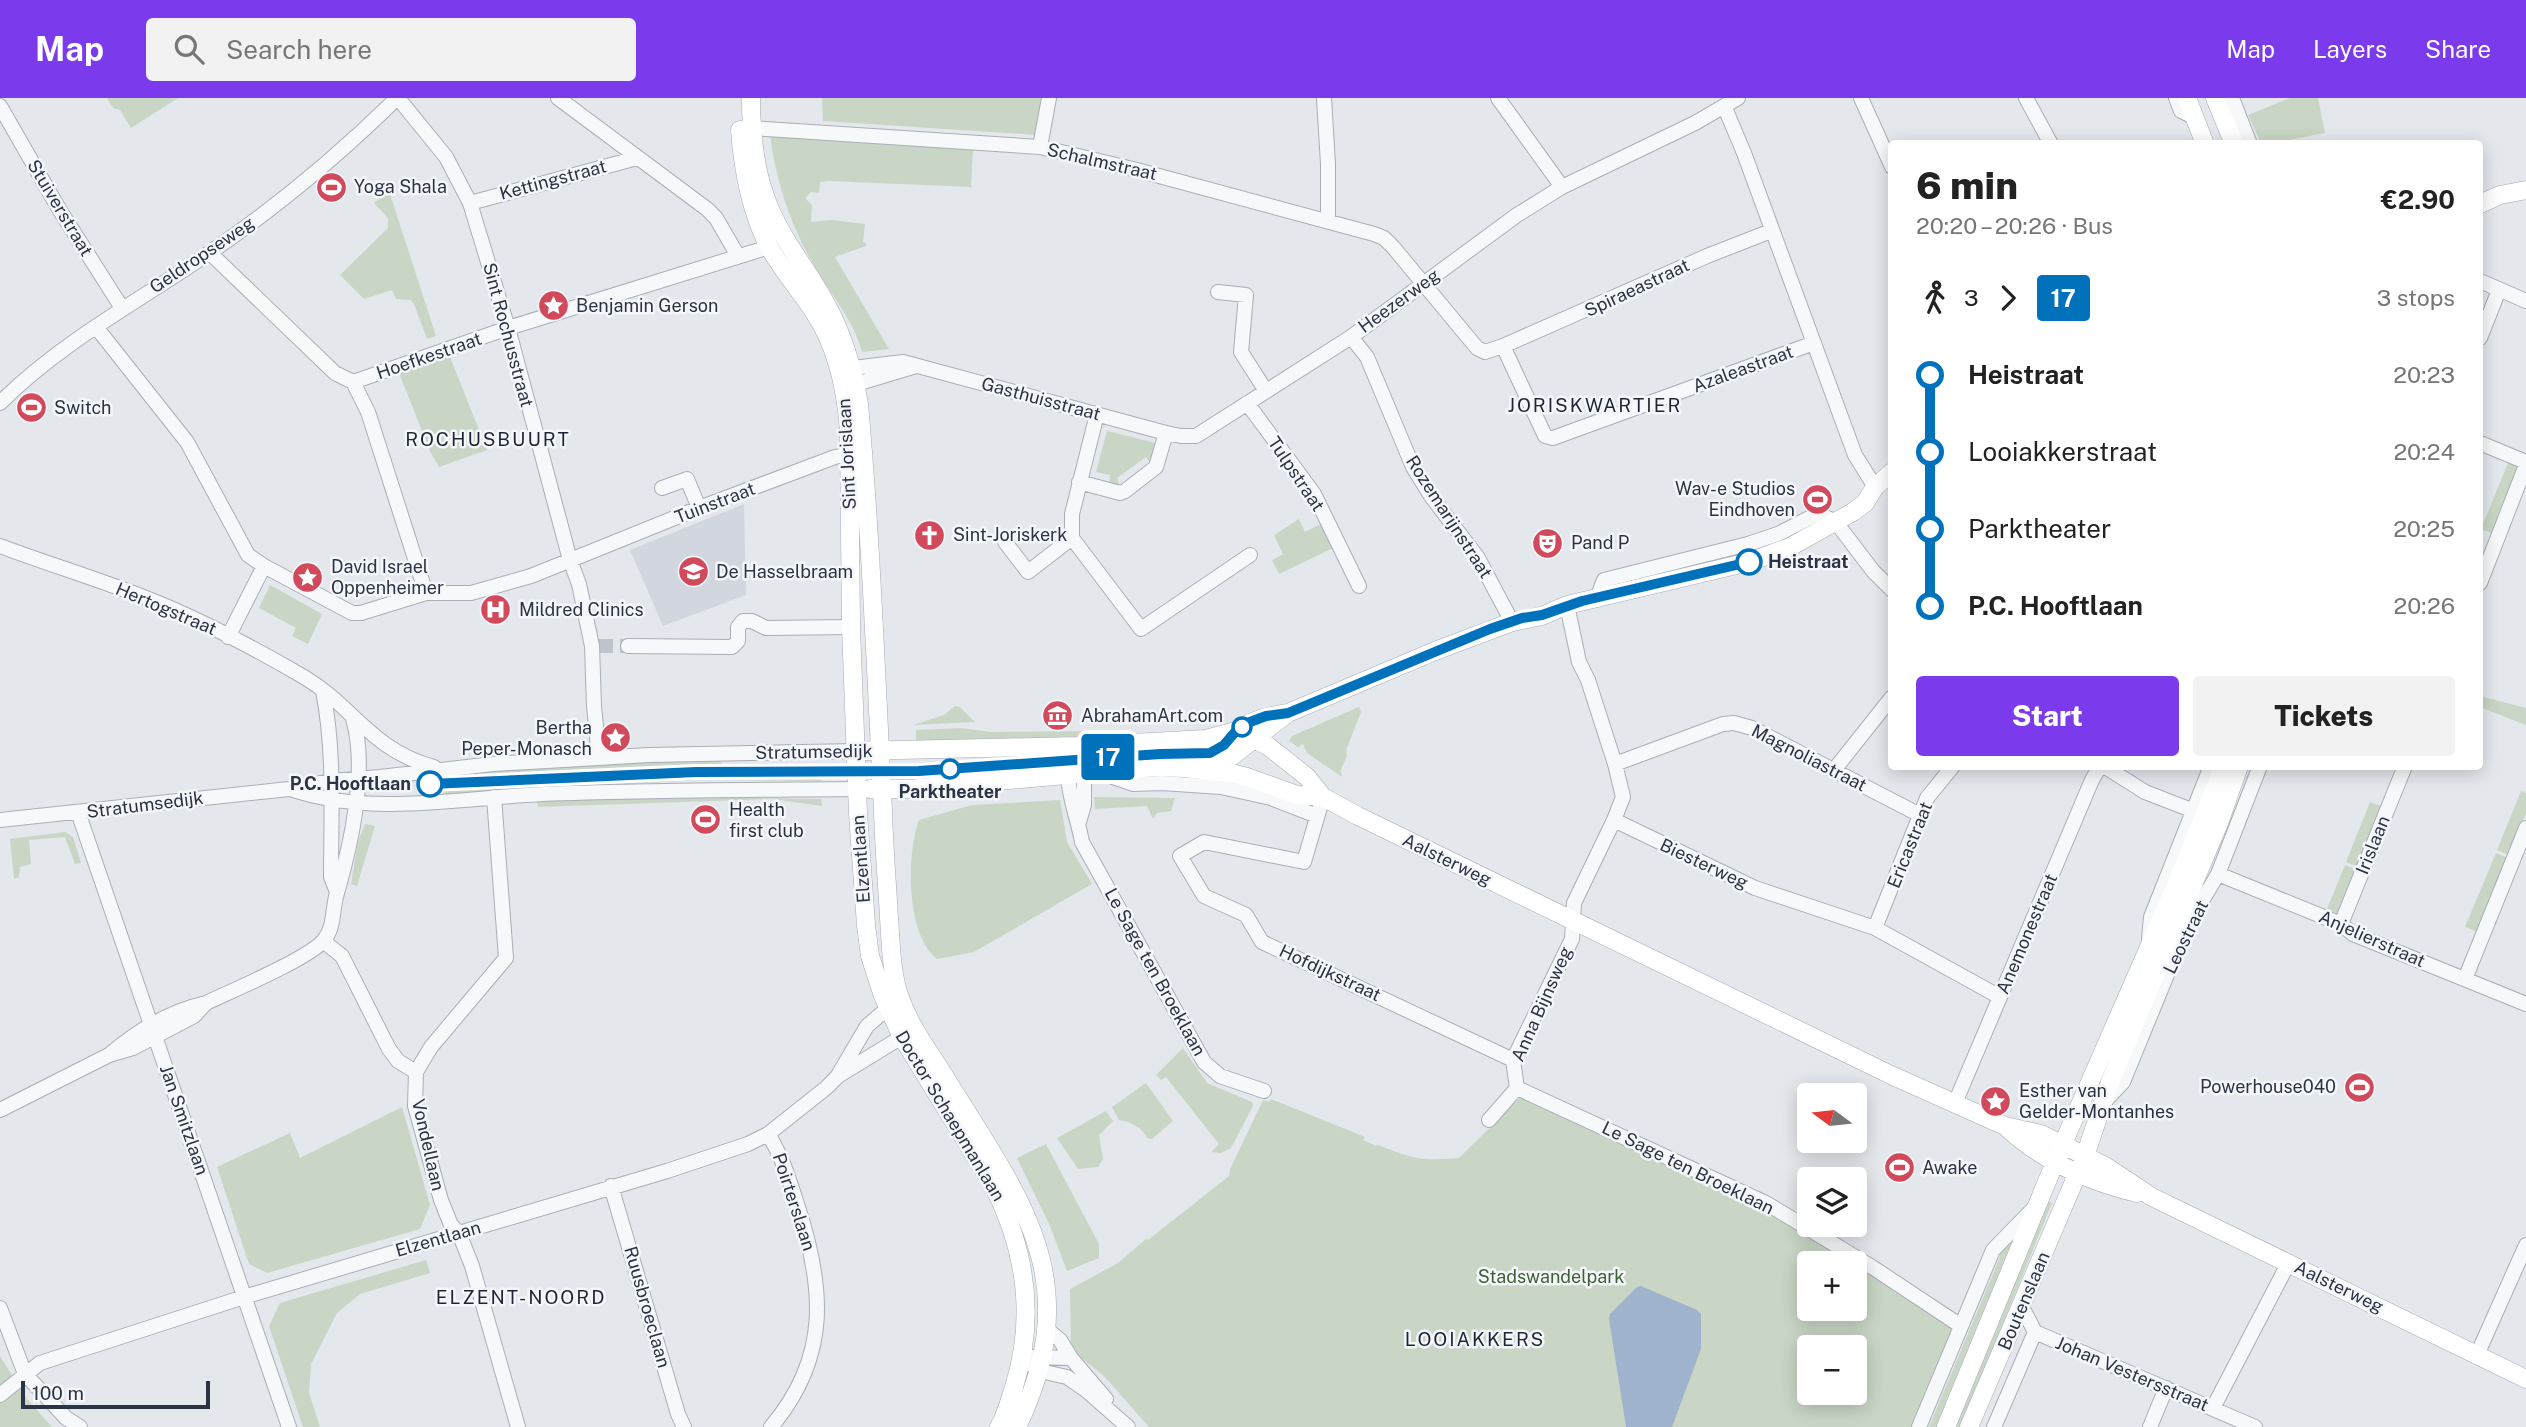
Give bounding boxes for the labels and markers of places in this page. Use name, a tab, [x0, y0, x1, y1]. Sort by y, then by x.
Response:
sports icon: Yoga Shala	[314, 170, 348, 204]
place label: Yoga Shala	[354, 176, 447, 197]
place icon: Benjamin Gerson	[536, 289, 570, 323]
place label: Benjamin Gerson	[576, 295, 718, 316]
sports icon: Switch	[14, 391, 48, 425]
place label: Switch	[54, 397, 111, 418]
place label: Wav-e Studios Eindhoven	[1675, 478, 1795, 520]
sports icon: Wav-e Studios Eindhoven	[1801, 482, 1835, 516]
church icon: Sint-Joriskerk	[913, 518, 947, 552]
place label: Sint-Joriskerk	[953, 524, 1067, 545]
theatre icon: Pand P	[1531, 526, 1565, 560]
place label: Pand P	[1571, 532, 1629, 553]
marker: Heistraat	[1736, 549, 1762, 575]
place label: Heistraat	[1768, 551, 1848, 572]
school or university icon: De Hasselbraam	[676, 555, 710, 589]
place label: David Israel Oppenheimer	[331, 556, 444, 598]
place icon: David Israel Oppenheimer	[291, 560, 325, 594]
place label: De Hasselbraam	[716, 561, 853, 582]
hospital icon: Mildred Clinics	[479, 593, 513, 627]
place label: Mildred Clinics	[519, 599, 644, 620]
museum icon: AbrahamArt.com	[1041, 699, 1075, 733]
place label: AbrahamArt.com	[1081, 705, 1223, 726]
place label: Bertha Peper-Monasch	[461, 717, 592, 759]
unlabelled marker	[1232, 717, 1252, 737]
place icon: Bertha Peper-Monasch	[598, 721, 632, 755]
marker: Parktheater	[940, 759, 960, 779]
marker: P.C. Hooftlaan	[417, 771, 443, 797]
place label: P.C. Hooftlaan	[290, 773, 411, 794]
place label: Parktheater	[899, 781, 1002, 802]
place label: Health first club	[729, 799, 804, 841]
sports icon: Health first club	[689, 803, 723, 837]
sports icon: Powerhouse040	[2342, 1070, 2376, 1104]
place label: Powerhouse040	[2200, 1076, 2336, 1097]
place label: Esther van Gelder-Montanhes	[2019, 1080, 2174, 1122]
place icon: Esther van Gelder-Montanhes	[1979, 1084, 2013, 1118]
sports icon: Awake	[1882, 1151, 1916, 1185]
place label: Awake	[1922, 1157, 1977, 1178]

